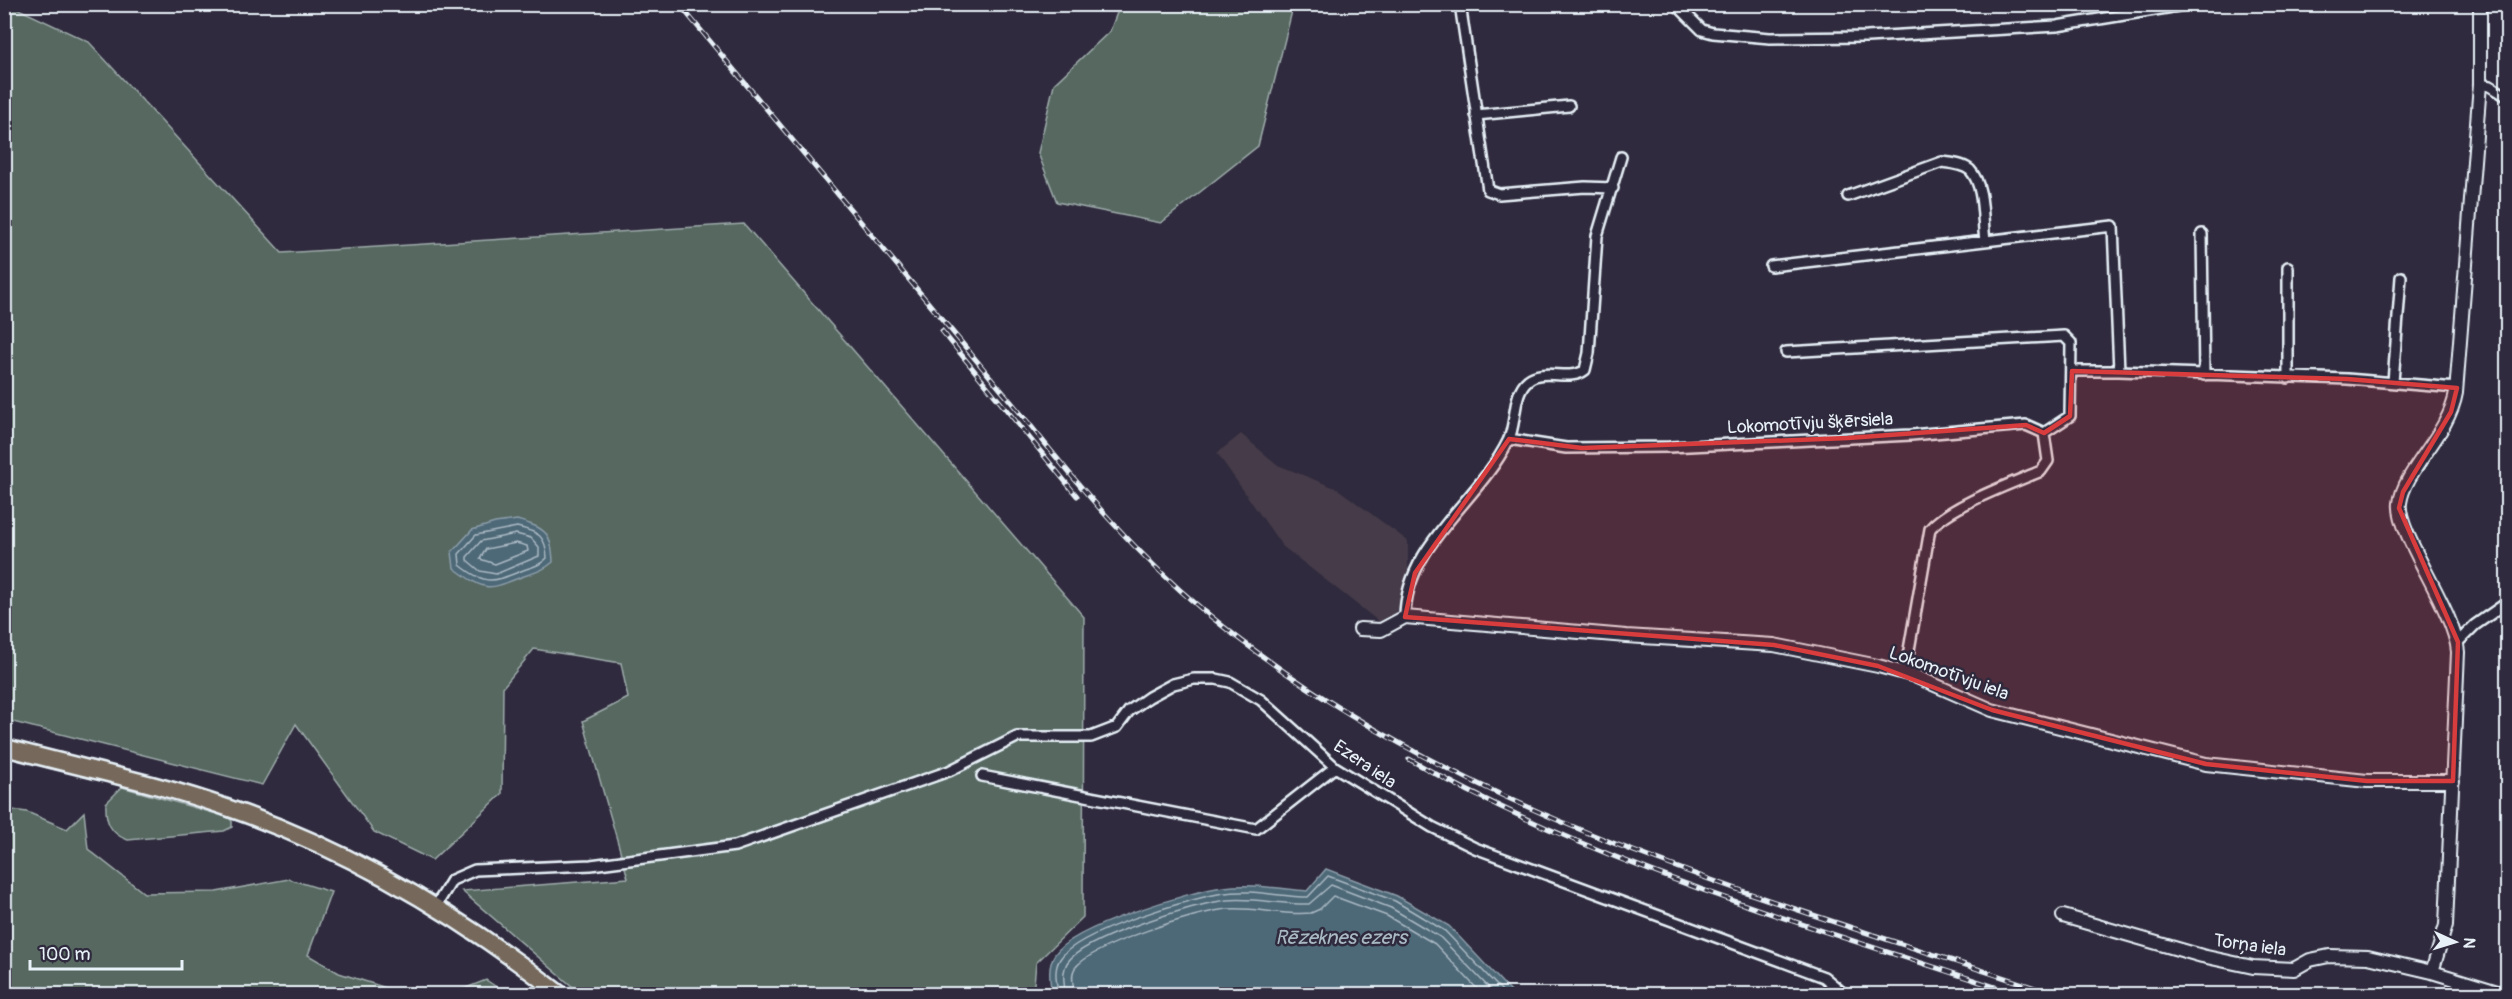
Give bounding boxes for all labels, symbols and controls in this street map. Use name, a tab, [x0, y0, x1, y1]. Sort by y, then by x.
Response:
street label: Lokomotīvju šķērsiela	[1726, 408, 1894, 439]
street label: Lokomotīvju iela	[1886, 641, 2012, 706]
street label: Ezera iela	[1329, 735, 1401, 794]
north arrow	[2425, 912, 2485, 972]
water label: Rēzeknes ezers	[1275, 925, 1409, 950]
street label: Torņa iela	[2212, 929, 2288, 962]
scale bar	[30, 933, 182, 971]
text: N	[2459, 937, 2479, 949]
text: 100 m	[39, 943, 91, 966]

